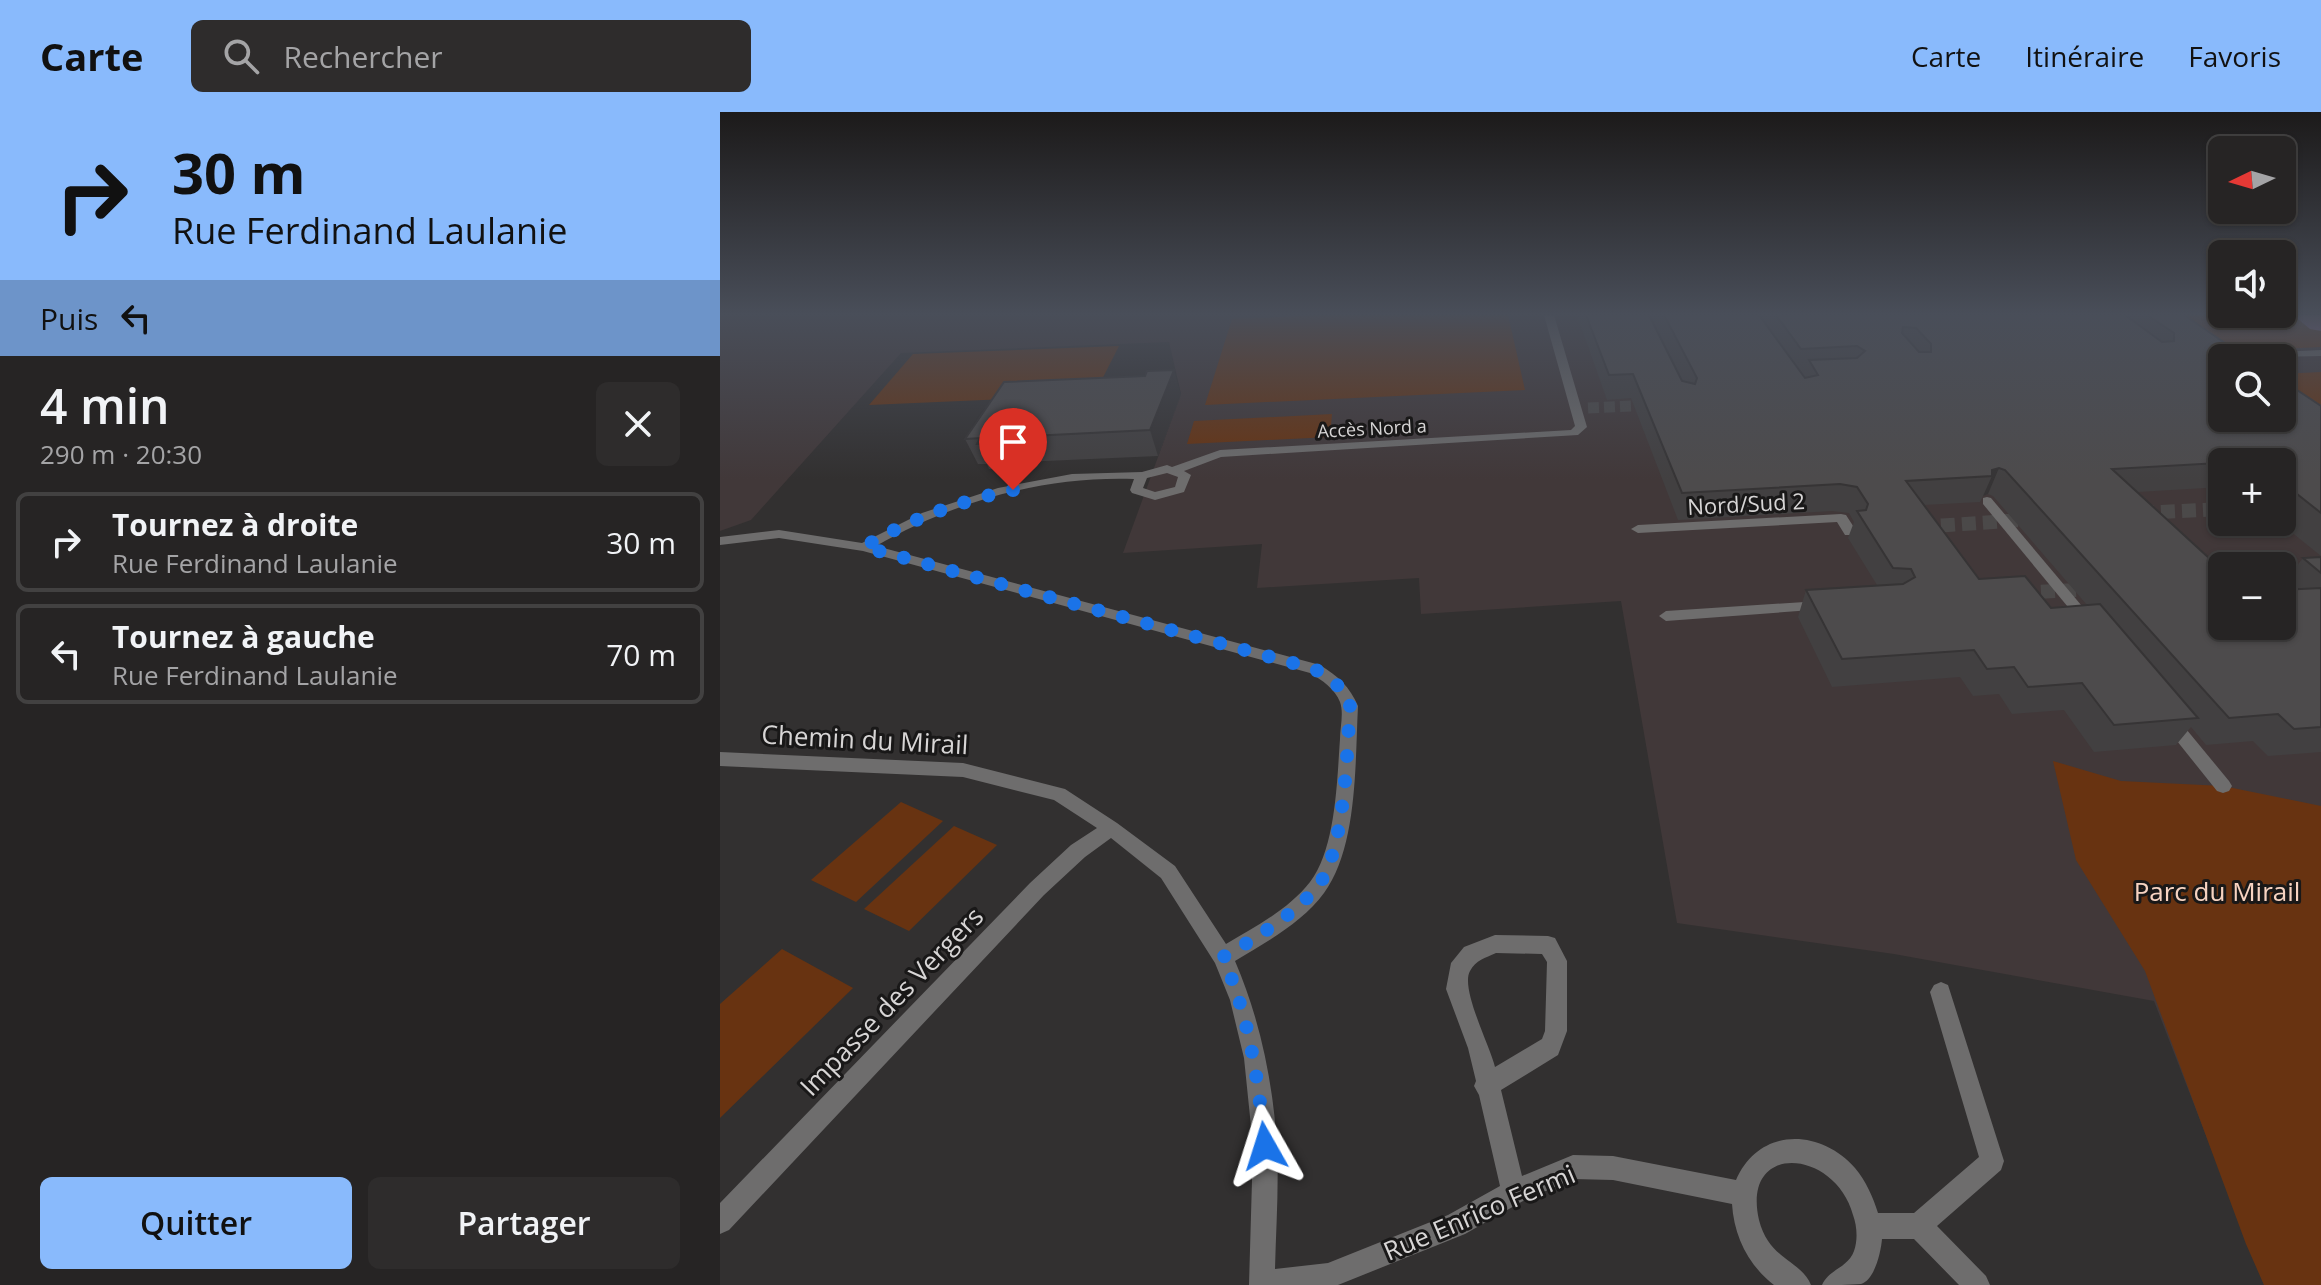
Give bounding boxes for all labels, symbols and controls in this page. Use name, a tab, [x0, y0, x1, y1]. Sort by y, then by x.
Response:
search box	[191, 20, 751, 92]
text: Carte	[40, 30, 143, 82]
icon: search	[219, 34, 263, 78]
text: Rechercher	[283, 36, 443, 77]
text: Carte	[1911, 37, 1981, 75]
text: Itinéraire	[2025, 37, 2144, 75]
text: Favoris	[2188, 37, 2281, 75]
text: 30 m	[172, 134, 306, 210]
north arrow	[2208, 136, 2296, 224]
map controls	[2208, 136, 2296, 640]
icon: right	[40, 144, 144, 248]
text: Rue Ferdinand Laulanie	[172, 206, 567, 255]
button: sound	[2208, 240, 2296, 328]
icon: left	[114, 296, 158, 340]
text: Puis	[40, 298, 98, 339]
button: search	[2208, 344, 2296, 432]
text: 4 min	[40, 373, 170, 438]
button: close	[596, 382, 680, 466]
pin	[979, 408, 1047, 490]
street label: Accès Nord a	[1317, 413, 1427, 443]
icon: arrive	[991, 420, 1035, 464]
text: 290 m · 20:30	[40, 436, 202, 472]
button: +	[2208, 448, 2296, 536]
street label: Nord/Sud 2	[1686, 485, 1806, 521]
text: Tournez à droite	[112, 504, 358, 545]
icon: right	[44, 520, 88, 564]
text: 30 m	[606, 522, 676, 563]
text: Rue Ferdinand Laulanie	[112, 545, 398, 581]
button: −	[2208, 552, 2296, 640]
text: Tournez à gauche	[112, 616, 375, 657]
icon: left	[44, 632, 88, 676]
text: 70 m	[606, 634, 676, 675]
text: Rue Ferdinand Laulanie	[112, 657, 398, 693]
street label: Chemin du Mirail	[761, 716, 969, 762]
park label: Parc du Mirail	[2134, 873, 2300, 909]
street label: Impasse des Vergers	[791, 899, 991, 1103]
position arrow	[1223, 1104, 1307, 1188]
street label: Rue Enrico Fermi	[1378, 1155, 1580, 1269]
button: Quitter	[40, 1177, 352, 1269]
button: Partager	[368, 1177, 680, 1269]

